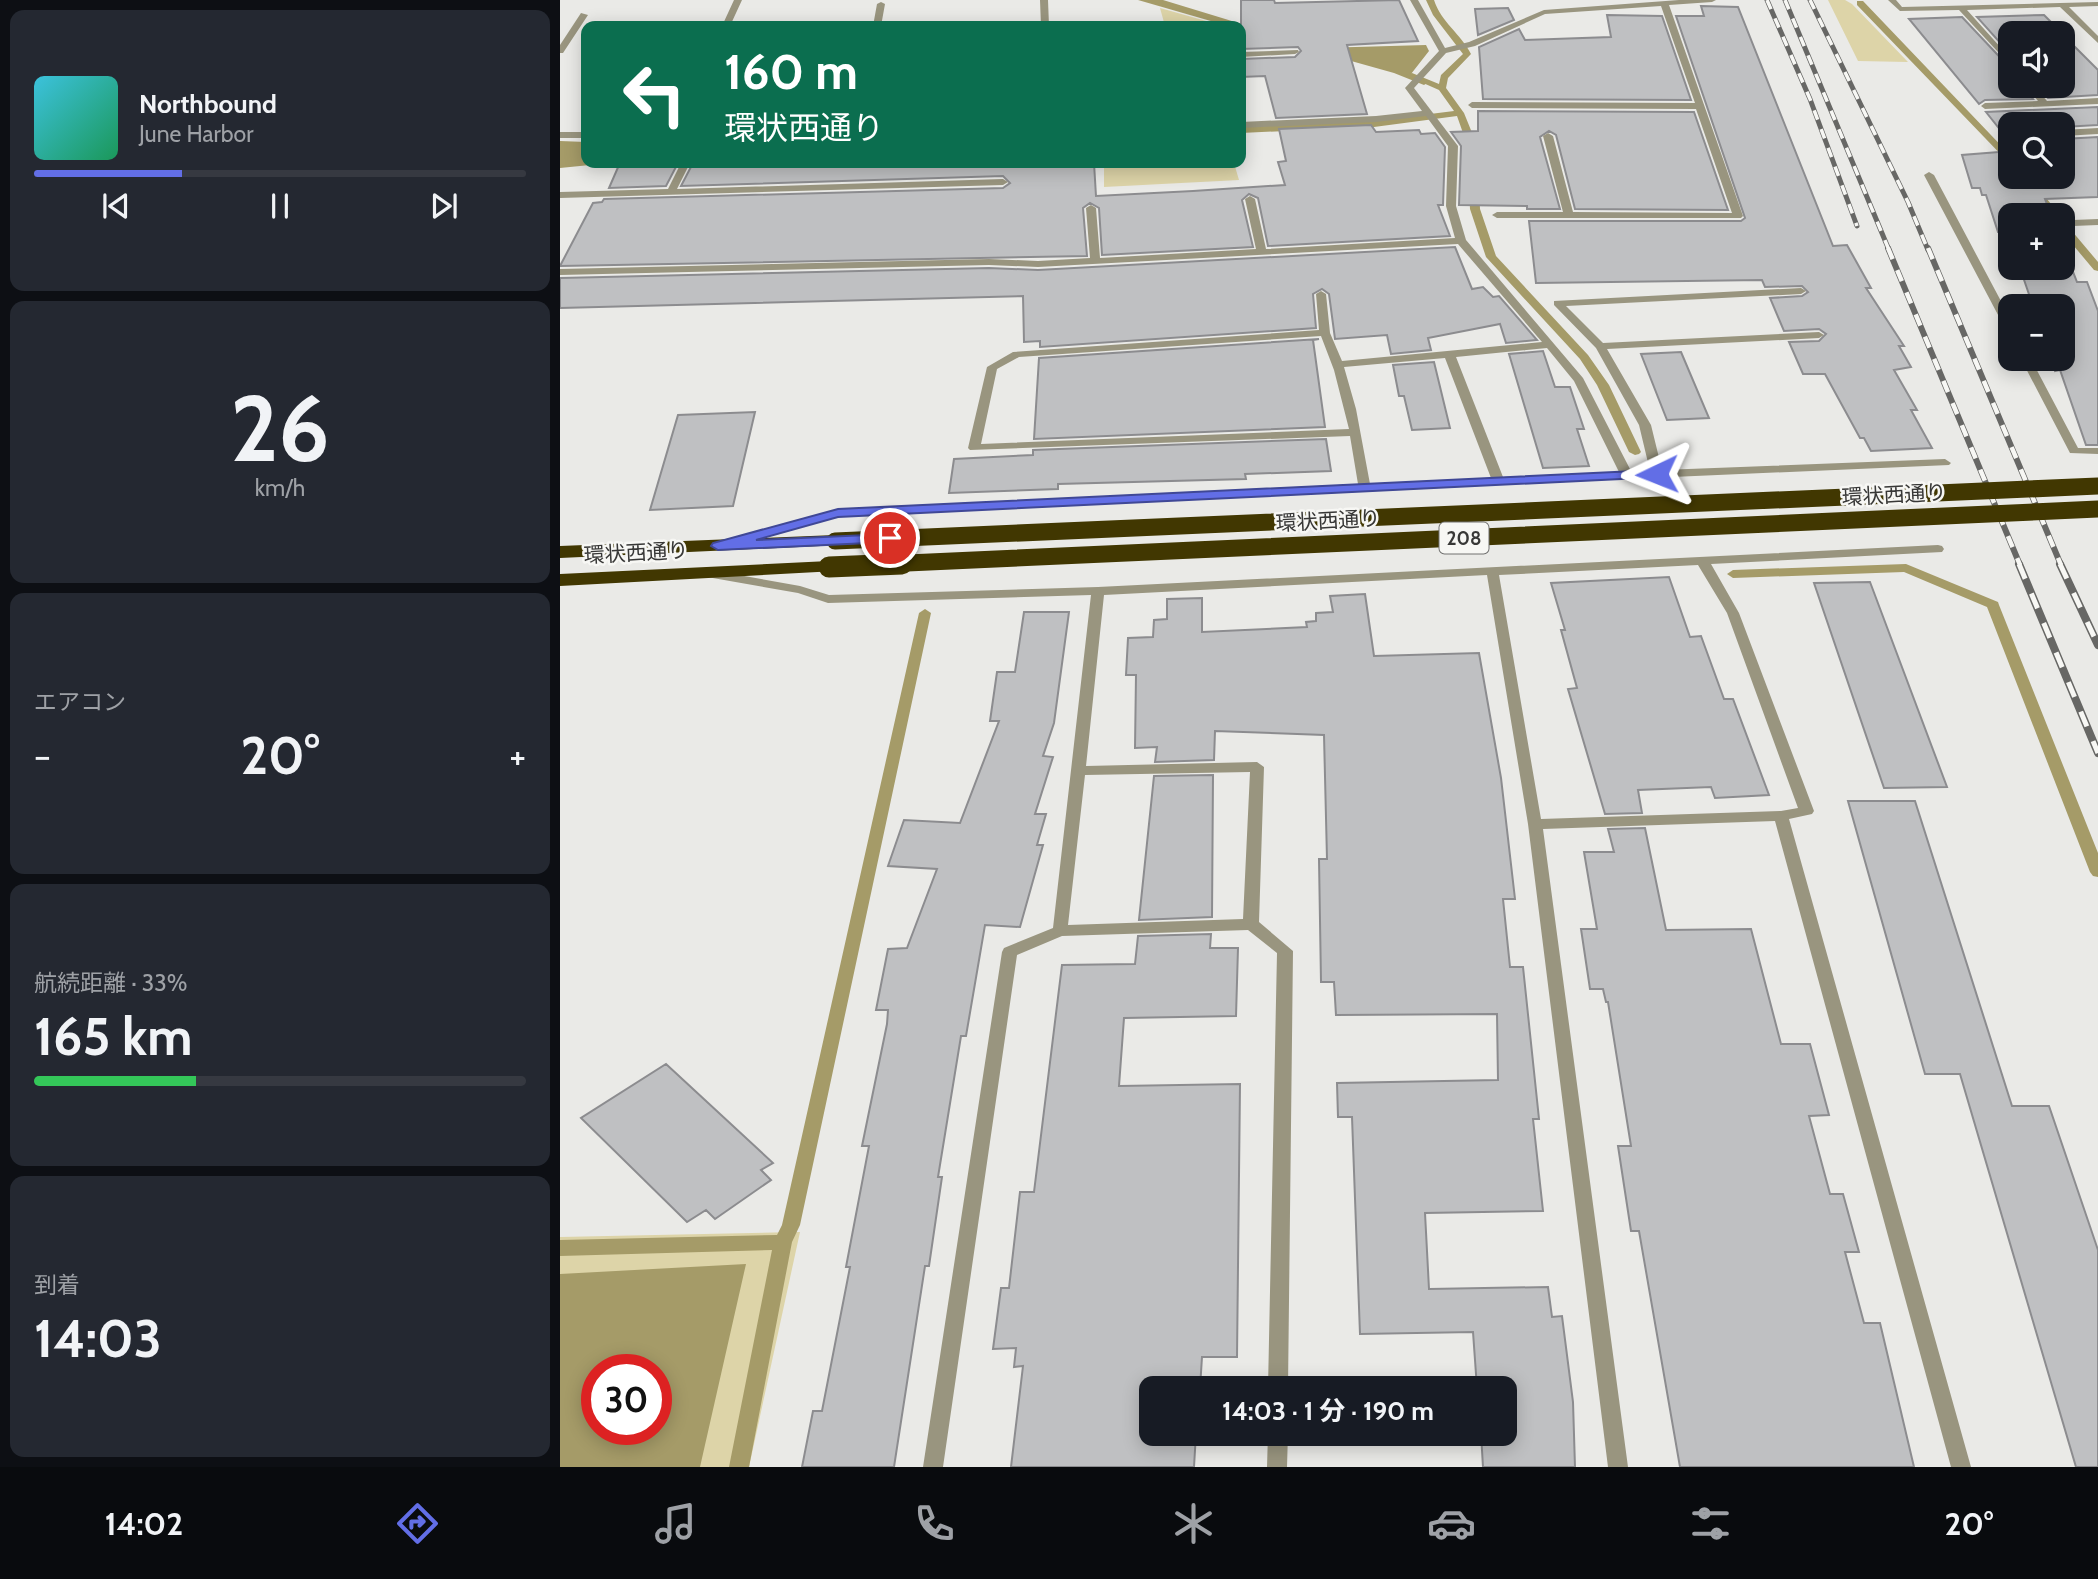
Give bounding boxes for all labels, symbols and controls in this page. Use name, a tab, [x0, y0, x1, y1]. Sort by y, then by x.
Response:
map controls	[1998, 21, 2075, 371]
button: sound	[1998, 21, 2075, 98]
text: 160 m	[724, 42, 858, 101]
icon: left	[609, 49, 700, 140]
text: Northbound	[139, 88, 277, 120]
text: 環状西通り	[724, 108, 884, 147]
button: search	[1998, 112, 2075, 189]
text: June Harbor	[139, 120, 253, 148]
icon: previous	[97, 187, 135, 225]
icon: pause	[261, 187, 299, 225]
icon: next	[425, 187, 463, 225]
button: +	[1998, 203, 2075, 280]
button: −	[1998, 294, 2075, 371]
text: 26	[230, 373, 330, 484]
position arrow	[1620, 437, 1694, 511]
text: km/h	[255, 474, 305, 502]
street label: 環状西通り	[1841, 479, 1947, 510]
street label: 環状西通り	[1275, 505, 1381, 536]
pin	[860, 508, 920, 568]
icon: arrive	[871, 519, 909, 557]
road number: 208	[1440, 523, 1488, 554]
street label: 環状西通り	[583, 537, 689, 568]
text: エアコン	[34, 688, 126, 716]
text: 20°	[240, 724, 320, 787]
text: −	[34, 732, 51, 779]
text: +	[509, 732, 526, 779]
text: 航続距離 · 33%	[34, 969, 187, 997]
text: 165 km	[34, 1005, 192, 1068]
text: 到着	[34, 1271, 80, 1299]
text: 14:03	[34, 1307, 162, 1370]
speed limit sign: 30	[581, 1354, 672, 1445]
text: 14:03 · 1 分 · 190 m	[1222, 1395, 1434, 1427]
icon: directions	[393, 1499, 442, 1548]
icon: music	[651, 1499, 700, 1548]
icon: phone	[910, 1499, 959, 1548]
icon: climate	[1169, 1499, 1218, 1548]
icon: car	[1427, 1499, 1476, 1548]
icon: filters	[1686, 1499, 1735, 1548]
text: 14:02	[105, 1504, 183, 1543]
text: 20°	[1944, 1504, 1993, 1543]

